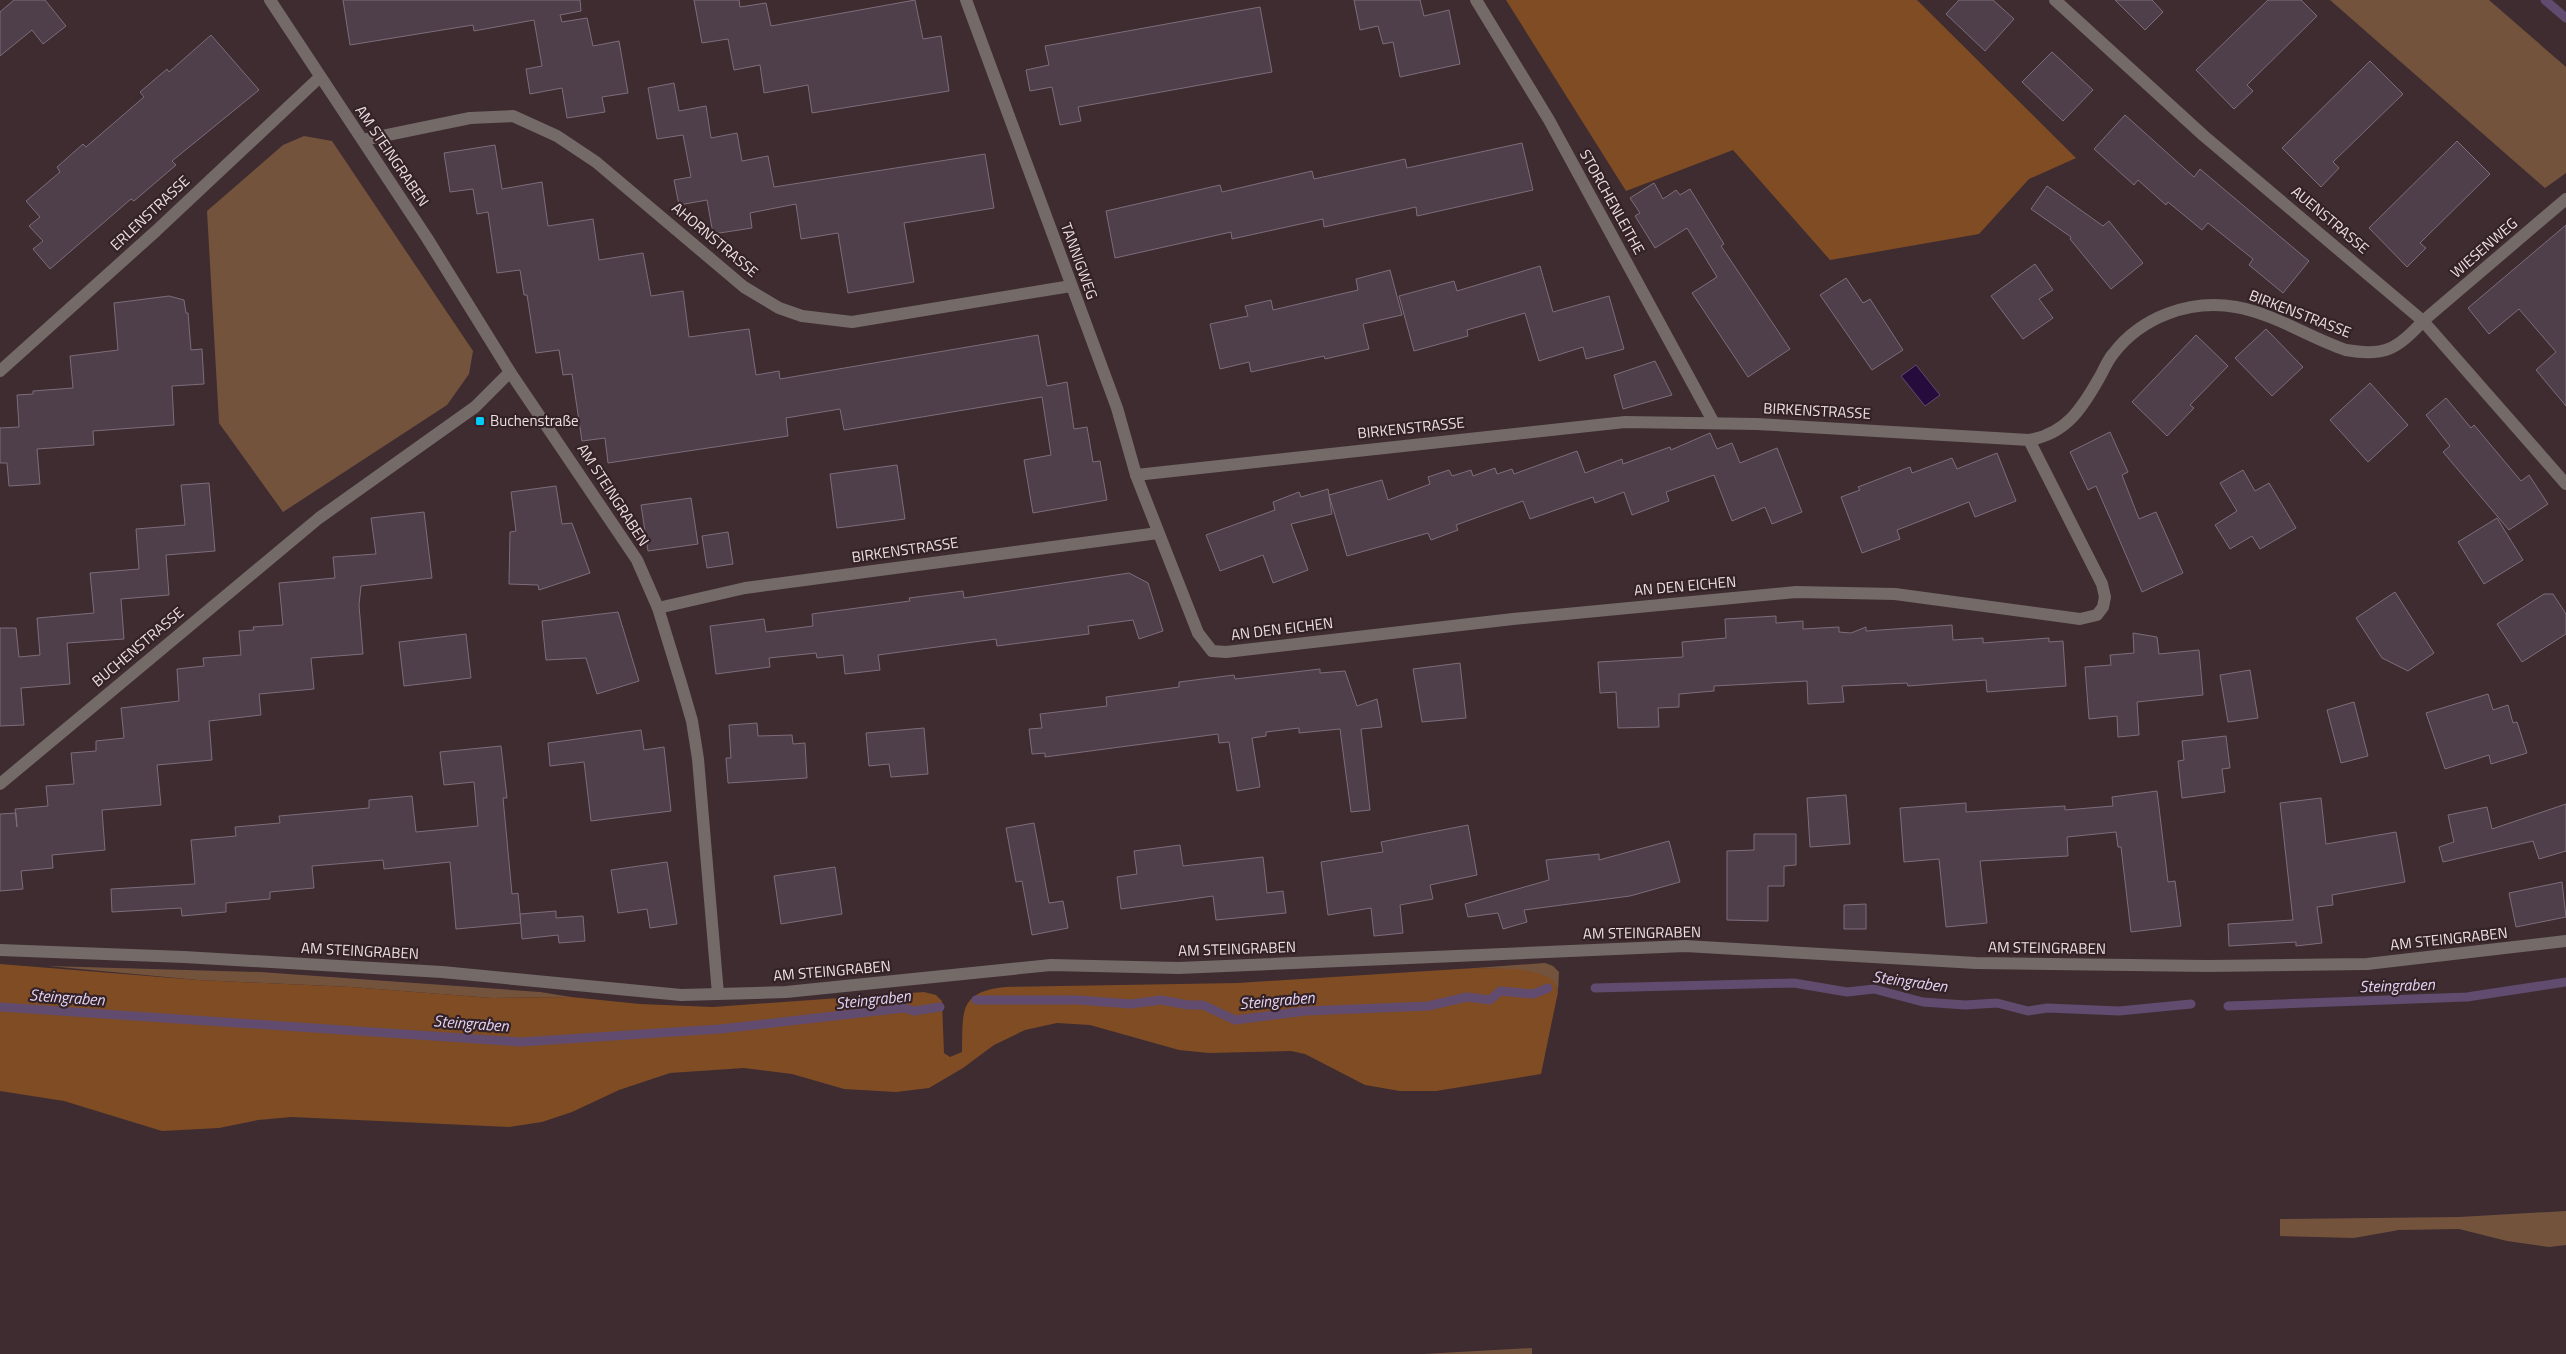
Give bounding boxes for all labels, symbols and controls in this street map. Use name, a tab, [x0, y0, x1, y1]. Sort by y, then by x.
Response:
street label: AM STEINGRABEN	[350, 100, 435, 211]
street label: STORCHENLEITHE	[1574, 145, 1651, 259]
street label: ERLENSTRASSE	[105, 170, 195, 256]
street label: AUENSTRASSE	[2286, 180, 2374, 259]
street label: AHORNSTRASSE	[667, 196, 764, 283]
street label: WIESENWEG	[2445, 212, 2522, 283]
street label: TANNIGWEG	[1055, 219, 1104, 302]
street label: BIRKENSTRASSE	[2246, 284, 2355, 344]
street label: BIRKENSTRASSE	[1763, 396, 1871, 425]
place label: Buchenstraße	[490, 409, 579, 432]
street label: BIRKENSTRASSE	[1356, 410, 1466, 445]
marker: Buchenstraße	[474, 415, 486, 427]
street label: AM STEINGRABEN	[572, 439, 655, 550]
street label: BIRKENSTRASSE	[850, 531, 960, 568]
street label: AN DEN EICHEN	[1633, 570, 1737, 601]
street label: BUCHENSTRASSE	[87, 601, 189, 692]
street label: AN DEN EICHEN	[1230, 611, 1334, 646]
street label: AM STEINGRABEN	[1583, 920, 1701, 945]
street label: AM STEINGRABEN	[2389, 921, 2509, 956]
street label: AM STEINGRABEN	[1178, 935, 1296, 962]
street label: AM STEINGRABEN	[1988, 935, 2106, 960]
street label: AM STEINGRABEN	[301, 936, 420, 965]
street label: AM STEINGRABEN	[772, 954, 892, 987]
water label: Steingraben	[1871, 964, 1950, 998]
water label: Steingraben	[2359, 972, 2436, 998]
water label: Steingraben	[29, 982, 106, 1012]
water label: Steingraben	[834, 983, 913, 1015]
water label: Steingraben	[1238, 985, 1317, 1015]
water label: Steingraben	[433, 1008, 510, 1038]

